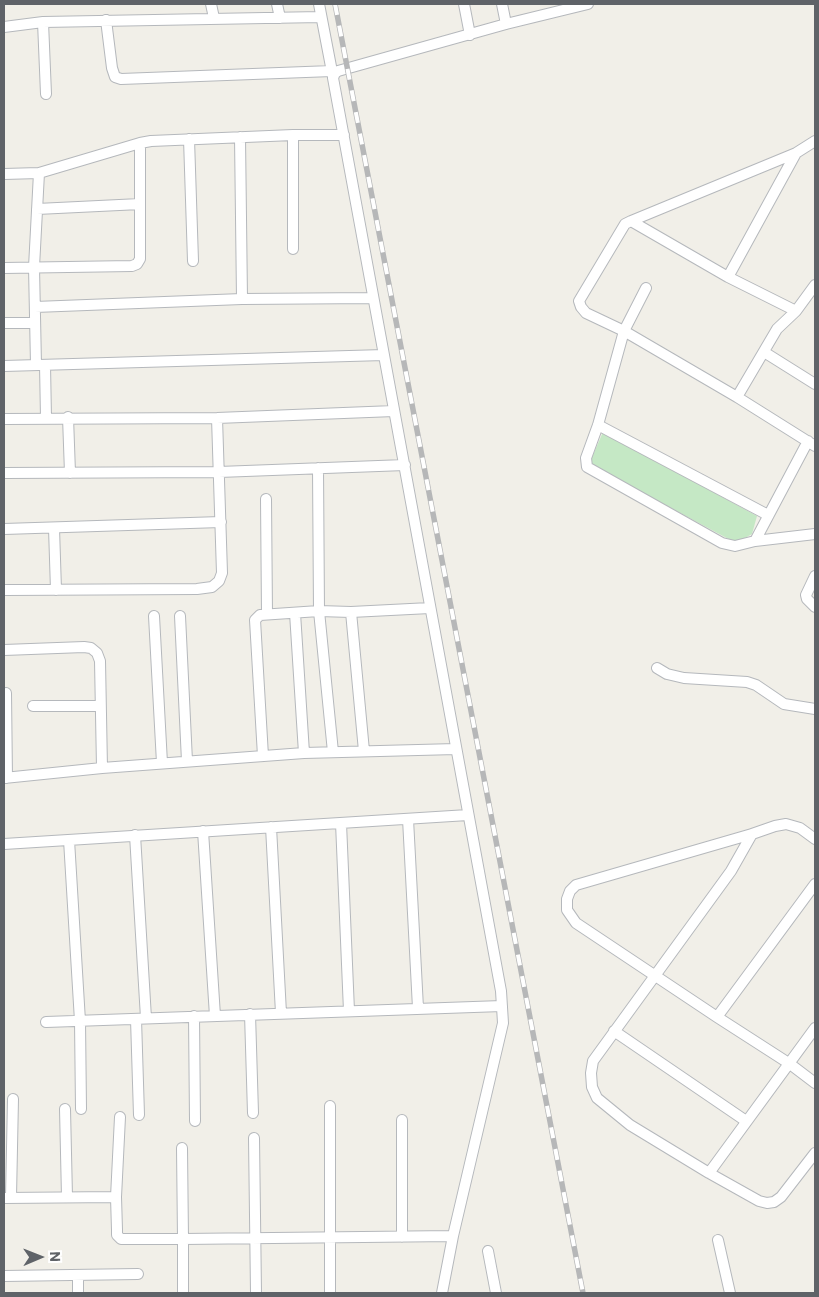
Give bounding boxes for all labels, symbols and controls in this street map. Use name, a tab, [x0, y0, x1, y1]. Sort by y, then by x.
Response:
north arrow	[15, 1232, 65, 1282]
text: N	[47, 1251, 64, 1262]

